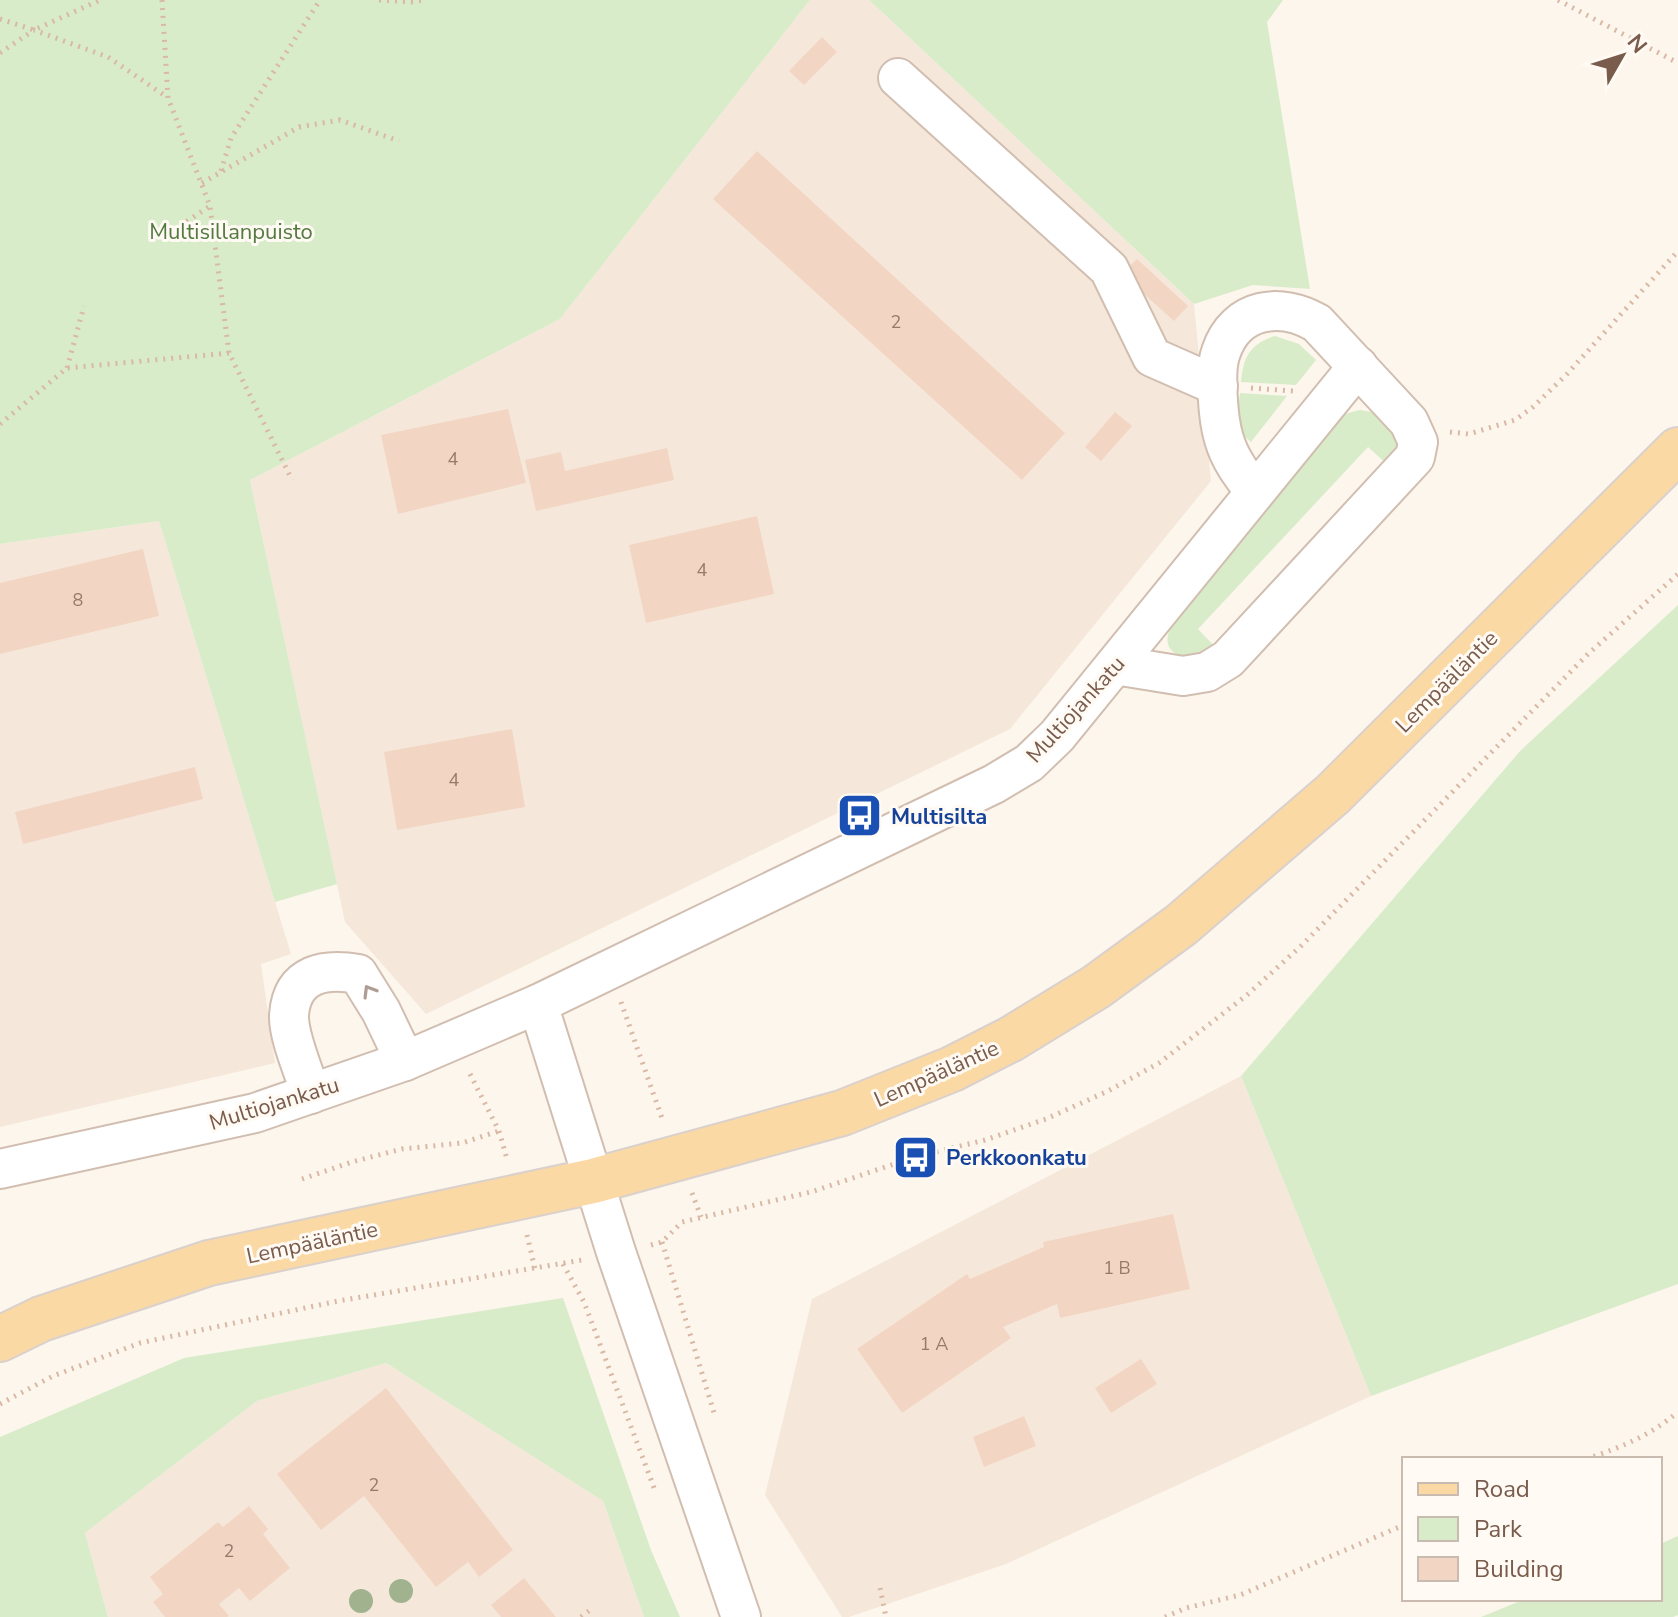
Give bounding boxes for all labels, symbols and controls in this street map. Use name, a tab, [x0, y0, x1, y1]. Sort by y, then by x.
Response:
north arrow	[1582, 16, 1662, 96]
text: N	[1620, 28, 1654, 60]
park label: Multisillanpuisto	[149, 217, 313, 247]
house number: 2	[891, 310, 901, 334]
house number: 4	[448, 447, 459, 471]
house number: 4	[697, 558, 708, 582]
house number: 8	[73, 588, 83, 612]
street label: Lempääläntie	[1389, 624, 1505, 740]
street label: Multiojankatu	[1020, 650, 1132, 770]
house number: 4	[449, 768, 460, 792]
bus stop icon: Multisilta	[836, 792, 884, 840]
place label: Multisilta	[891, 802, 987, 832]
one-way arrow	[364, 985, 379, 1000]
street label: Lempääläntie	[869, 1033, 1004, 1115]
street label: Multiojankatu	[206, 1070, 343, 1138]
bus stop icon: Perkkoonkatu	[891, 1133, 939, 1181]
place label: Perkkoonkatu	[946, 1143, 1087, 1173]
street label: Lempääläntie	[244, 1214, 381, 1272]
house number: 1 B	[1103, 1256, 1131, 1280]
house number: 1 A	[920, 1332, 948, 1356]
legend	[1402, 1457, 1662, 1601]
house number: 2	[369, 1473, 379, 1497]
text: Road	[1474, 1473, 1530, 1505]
text: Park	[1474, 1513, 1523, 1545]
house number: 2	[224, 1539, 234, 1563]
text: Building	[1474, 1553, 1564, 1585]

